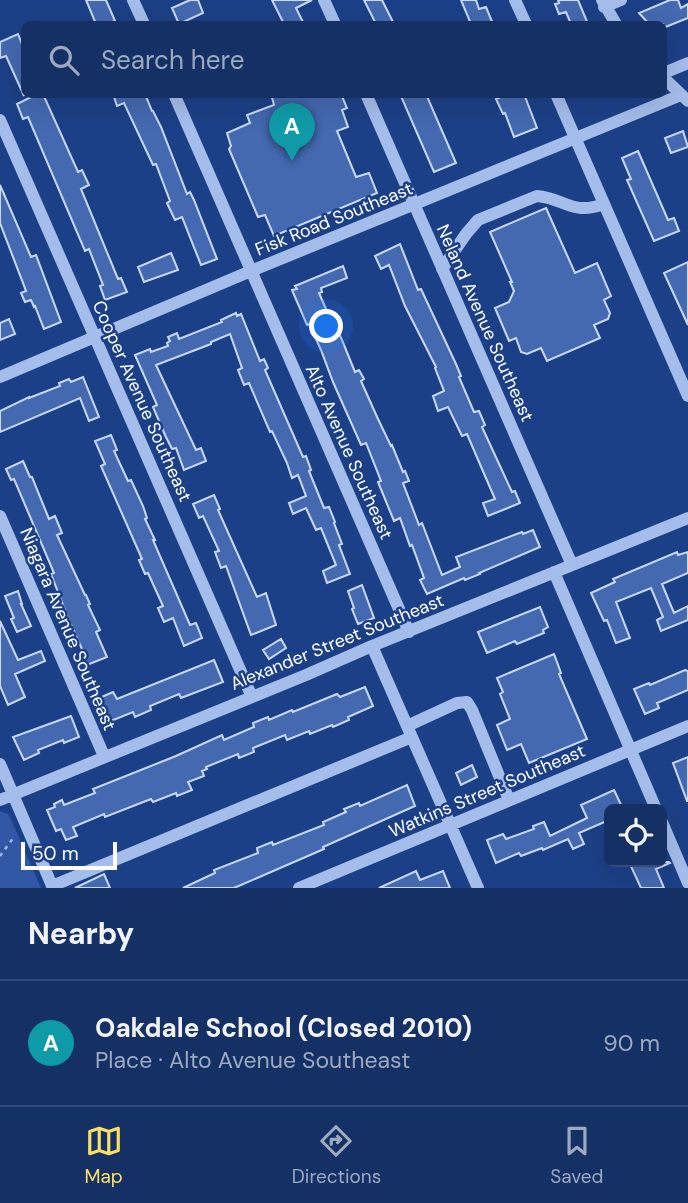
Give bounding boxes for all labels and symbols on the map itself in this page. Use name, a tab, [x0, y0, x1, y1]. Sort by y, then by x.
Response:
pin: A	[269, 103, 315, 161]
street label: Fisk Road Southeast	[252, 176, 416, 262]
street label: Neland Avenue Southeast	[431, 221, 539, 425]
street label: Cooper Avenue Southeast	[87, 297, 197, 505]
your location	[309, 309, 343, 343]
street label: Alto Avenue Southeast	[300, 361, 398, 543]
street label: Niagara Avenue Southeast	[14, 524, 122, 734]
street label: Alexander Street Southeast	[227, 588, 447, 696]
street label: Watkins Street Southeast	[385, 739, 589, 843]
scale bar	[21, 839, 117, 871]

